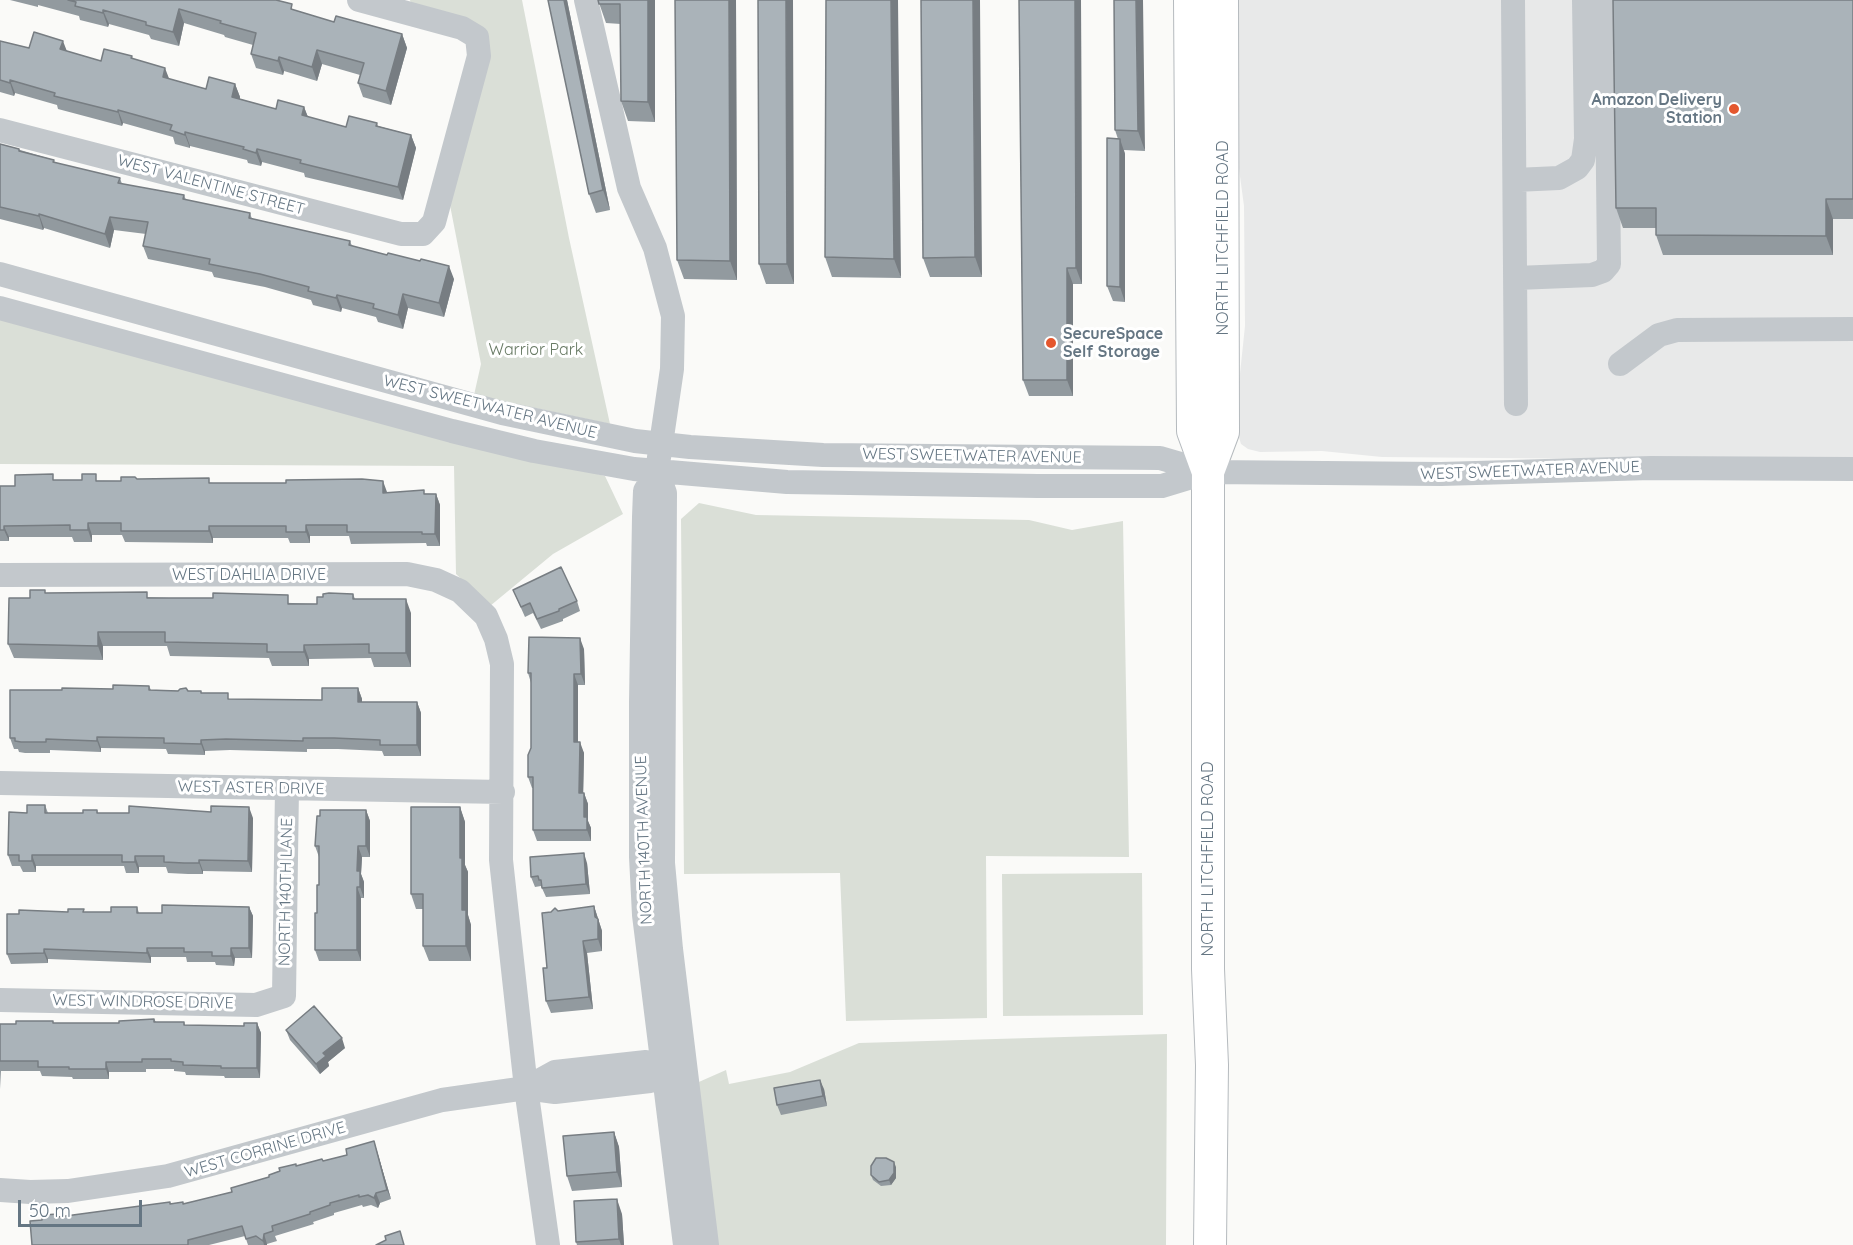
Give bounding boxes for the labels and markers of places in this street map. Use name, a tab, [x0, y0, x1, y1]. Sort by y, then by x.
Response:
place label: Amazon Delivery Station	[1592, 90, 1722, 128]
marker: Amazon Delivery Station	[1727, 102, 1741, 116]
place label: SecureSpace Self Storage	[1063, 324, 1163, 362]
marker: SecureSpace Self Storage	[1044, 336, 1058, 350]

